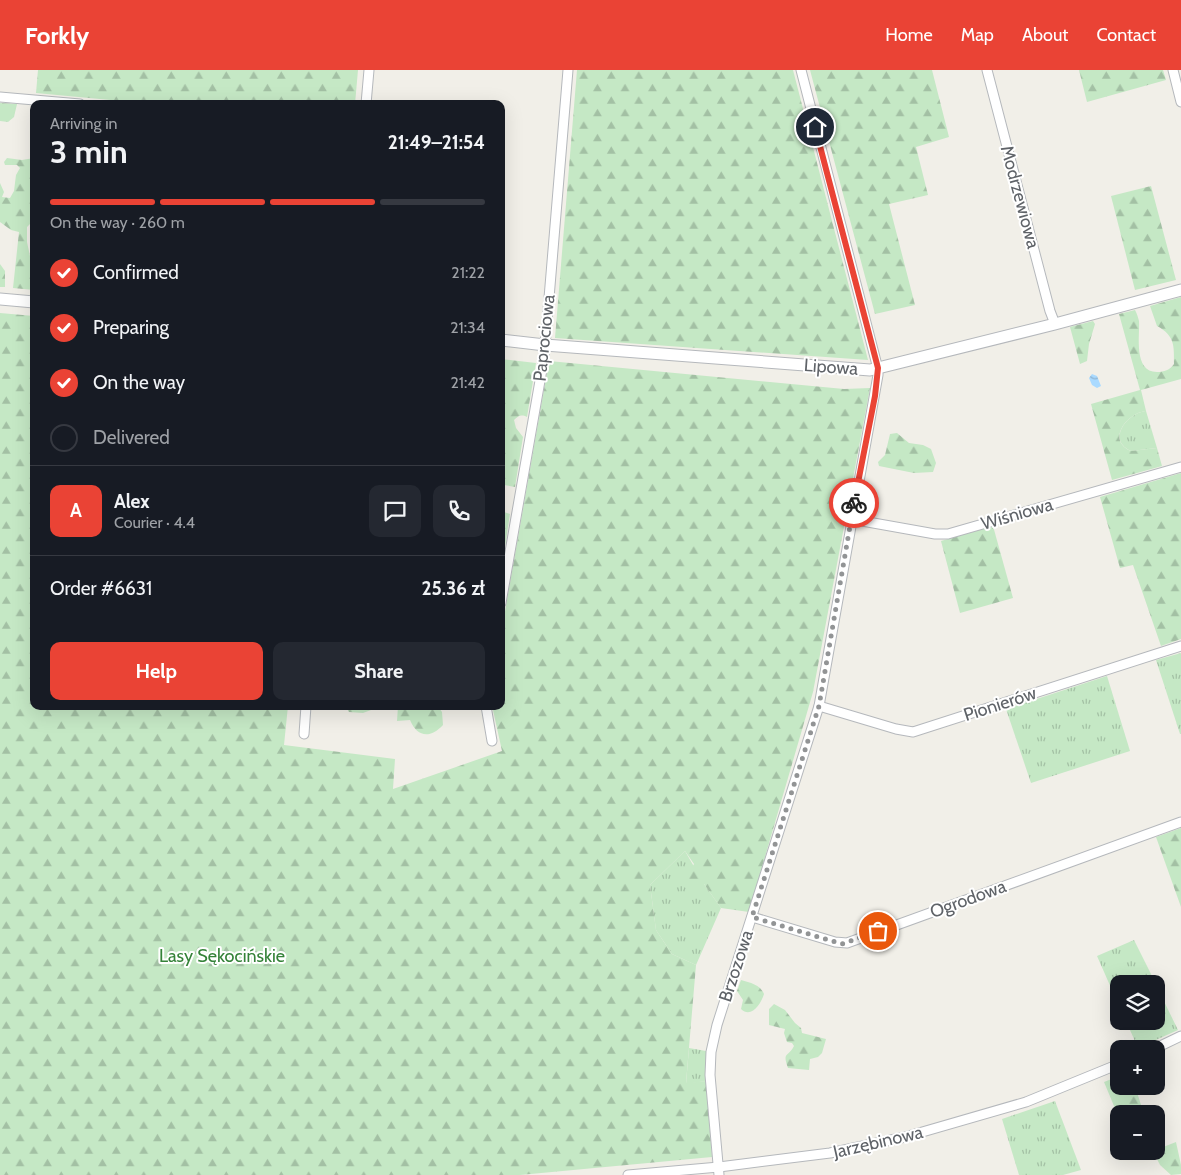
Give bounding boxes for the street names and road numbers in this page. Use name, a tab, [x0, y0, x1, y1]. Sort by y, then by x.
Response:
street label: Modrzewiowa	[996, 143, 1044, 251]
street label: Paprociowa	[528, 293, 560, 383]
street label: Lipowa	[803, 354, 859, 380]
street label: Wiśniowa	[979, 493, 1056, 535]
street label: Pionierów	[961, 682, 1039, 726]
street label: Ogrodowa	[927, 875, 1009, 923]
street label: Brzozowa	[714, 927, 758, 1005]
street label: Jarzębinowa	[830, 1121, 926, 1163]

